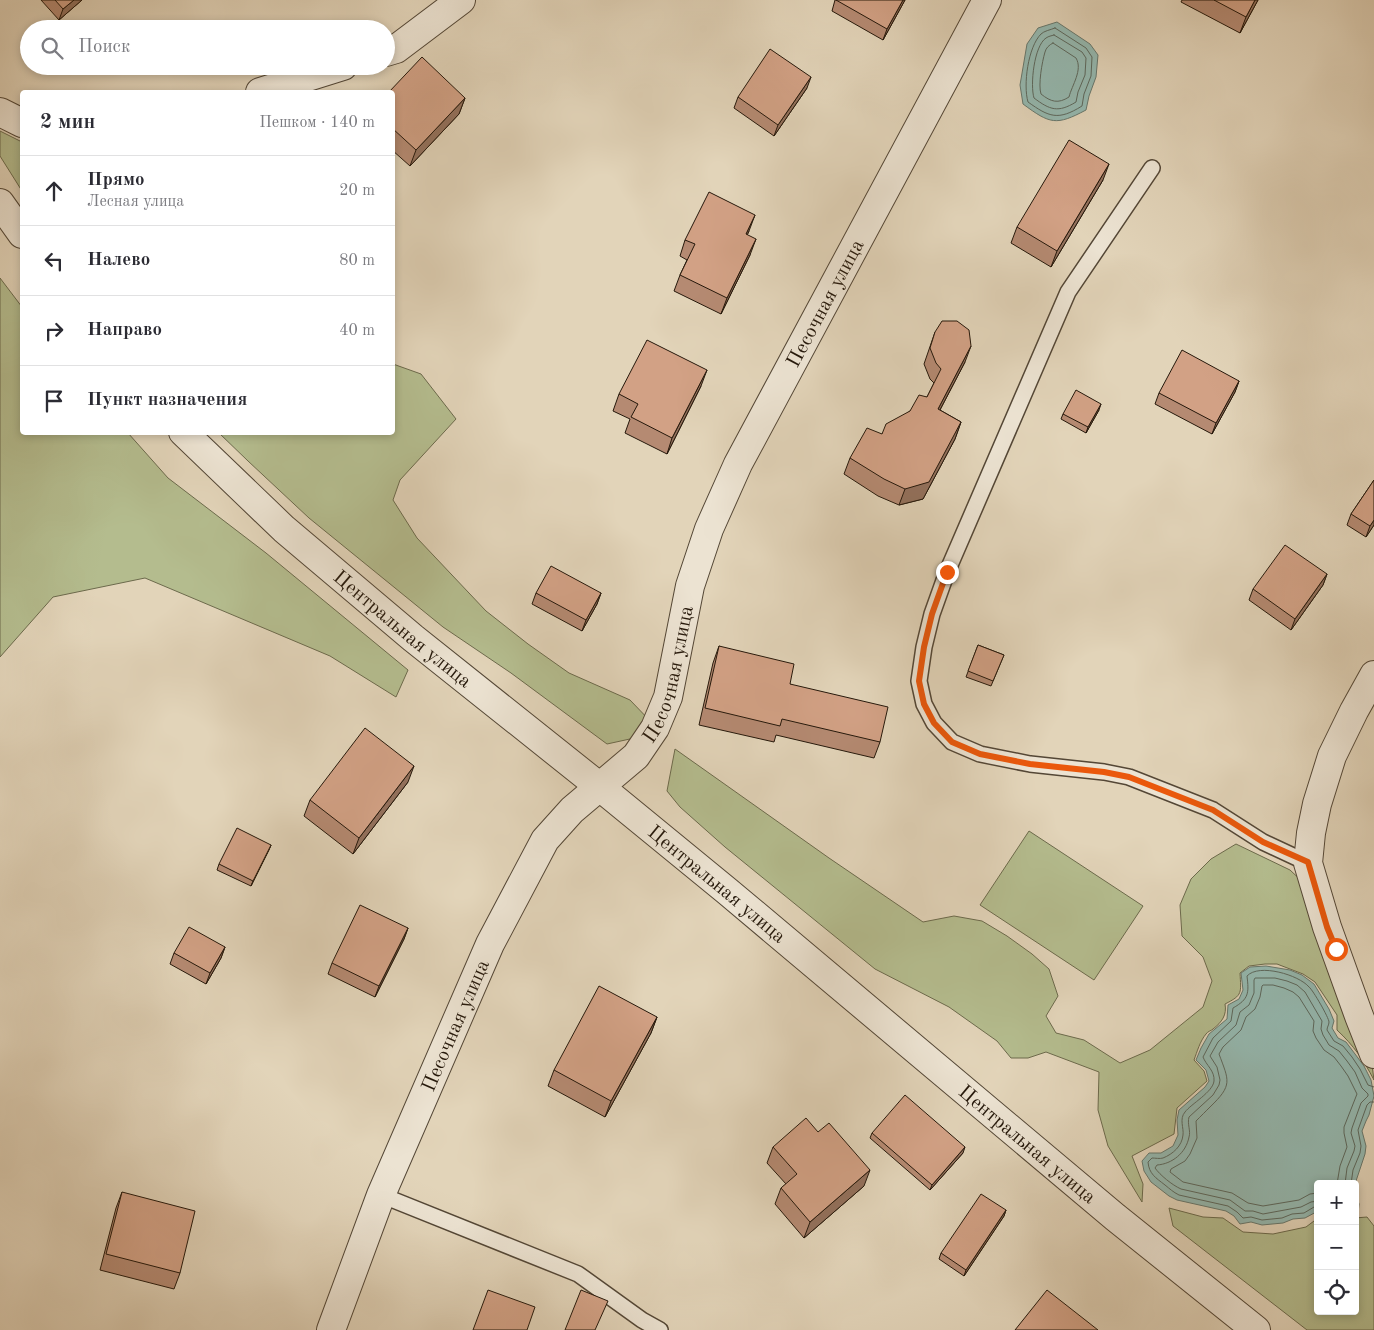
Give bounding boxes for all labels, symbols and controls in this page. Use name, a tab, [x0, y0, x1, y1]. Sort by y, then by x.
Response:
search box	[20, 20, 395, 75]
icon: search	[38, 34, 66, 62]
text: Поиск	[78, 38, 130, 57]
text: 2 мин	[40, 112, 95, 133]
text: Пешком · 140 m	[259, 115, 375, 131]
text: Прямо	[87, 171, 145, 190]
icon: ahead	[40, 177, 68, 205]
text: 20 m	[339, 183, 375, 199]
text: Лесная улица	[87, 194, 184, 210]
street label: Песочная улица	[784, 237, 869, 371]
icon: left	[40, 247, 68, 275]
text: Налево	[87, 251, 150, 270]
text: 80 m	[339, 253, 375, 269]
icon: right	[40, 317, 68, 345]
text: Направо	[87, 321, 162, 340]
text: 40 m	[339, 323, 375, 339]
icon: arrive	[40, 387, 68, 415]
text: Пункт назначения	[87, 391, 247, 410]
route end	[936, 561, 959, 584]
street label: Центральная улица	[329, 567, 475, 692]
street label: Песочная улица	[640, 604, 698, 747]
street label: Центральная улица	[643, 823, 789, 948]
route start	[1325, 938, 1348, 961]
street label: Песочная улица	[419, 957, 494, 1095]
street label: Центральная улица	[954, 1082, 1099, 1208]
map controls	[1314, 1180, 1359, 1315]
button: +	[1314, 1180, 1359, 1225]
button: −	[1314, 1225, 1359, 1270]
button: locate	[1314, 1270, 1359, 1315]

